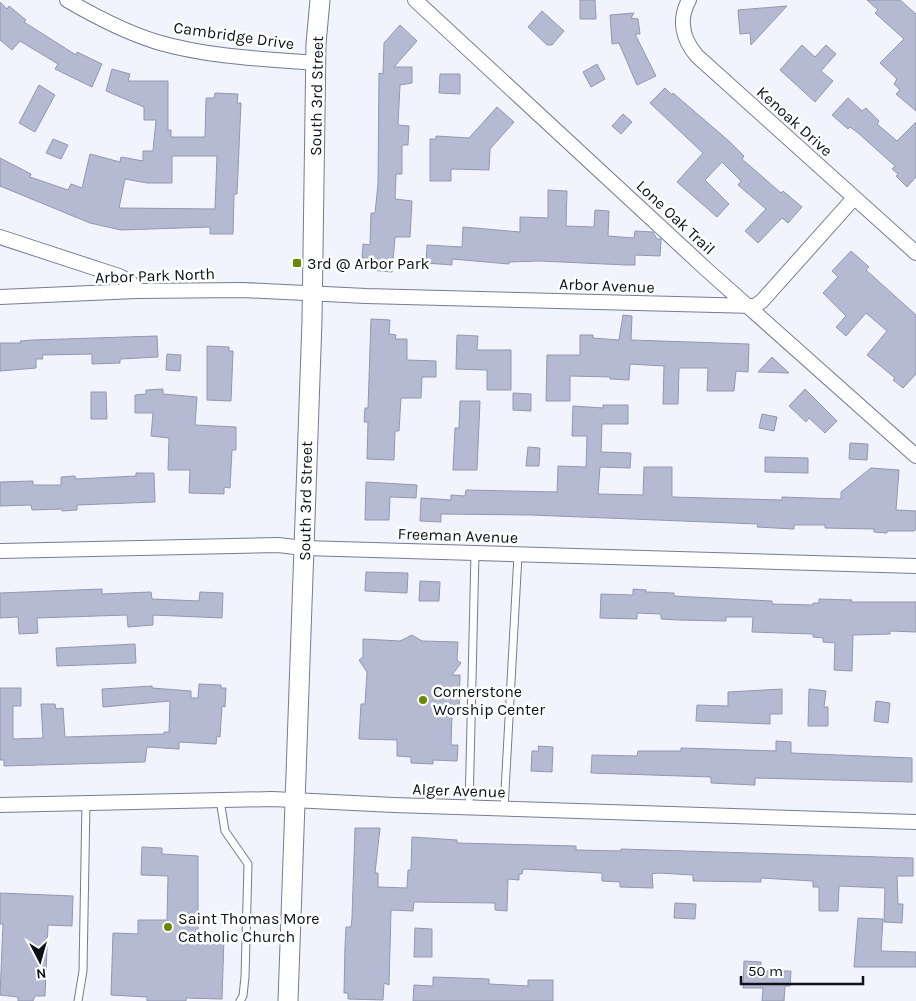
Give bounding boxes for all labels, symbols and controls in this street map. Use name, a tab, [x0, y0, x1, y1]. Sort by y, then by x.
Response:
street label: Cambridge Drive	[172, 18, 295, 53]
street label: South 3rd Street	[306, 36, 327, 156]
street label: Kenoak Drive	[753, 82, 836, 160]
street label: Lone Oak Trail	[632, 176, 719, 259]
place label: 3rd @ Arbor Park	[307, 254, 430, 273]
marker: 3rd @ Arbor Park	[291, 257, 303, 269]
street label: Arbor Park North	[95, 264, 215, 287]
street label: Arbor Avenue	[559, 274, 655, 297]
street label: South 3rd Street	[295, 441, 316, 561]
street label: Freeman Avenue	[397, 524, 519, 547]
place label: Cornerstone Worship Center	[433, 682, 545, 719]
marker: Cornerstone Worship Center	[417, 694, 429, 706]
street label: Alger Avenue	[412, 779, 506, 802]
place label: Saint Thomas More Catholic Church	[178, 909, 319, 946]
marker: Saint Thomas More Catholic Church	[162, 921, 174, 933]
north arrow	[15, 936, 65, 986]
scale bar	[741, 954, 864, 986]
text: 50 m	[748, 962, 783, 980]
text: N	[35, 964, 47, 982]

